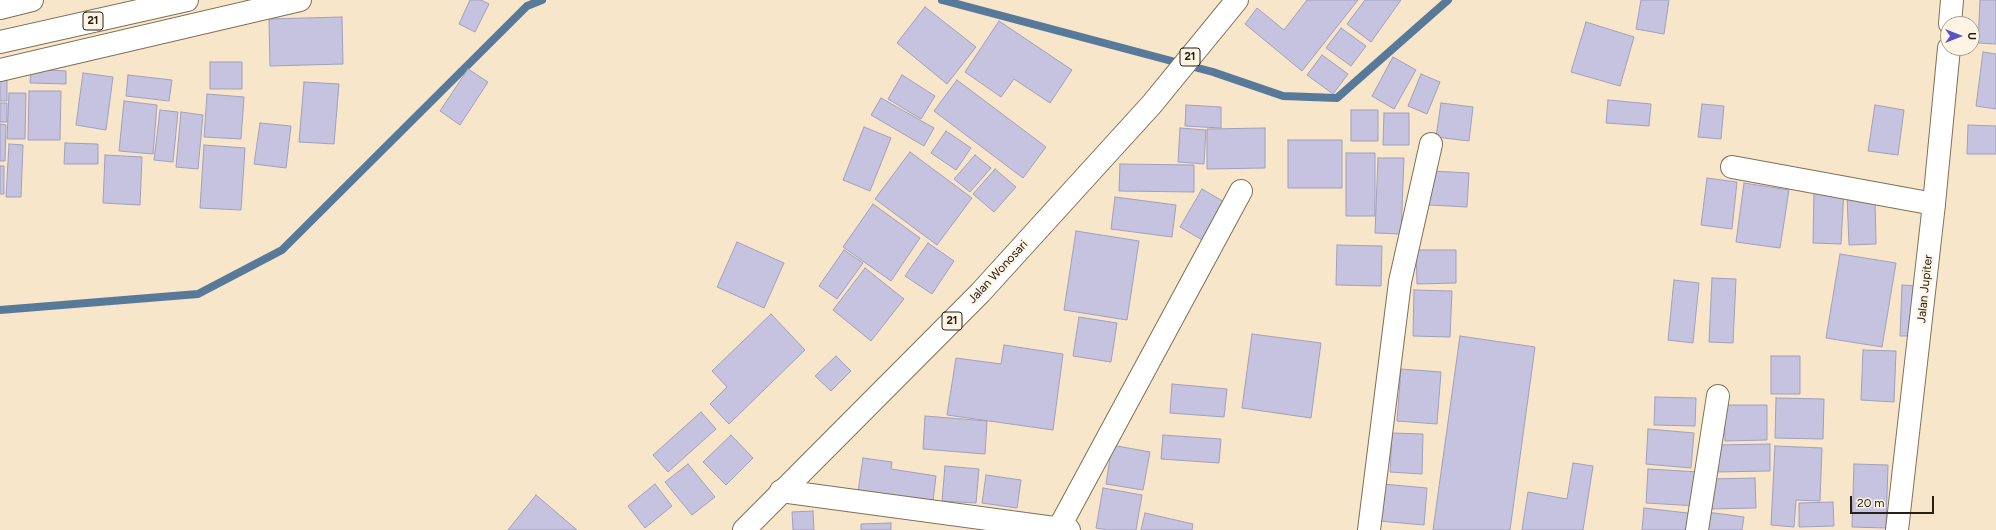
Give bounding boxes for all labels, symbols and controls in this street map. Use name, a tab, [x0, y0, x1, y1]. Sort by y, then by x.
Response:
road number: 21	[83, 12, 103, 30]
north arrow	[1940, 16, 1980, 56]
text: U	[1965, 32, 1978, 40]
road number: 21	[1180, 48, 1200, 66]
street label: Jalan Wonosari	[965, 237, 1031, 307]
street label: Jalan Jupiter	[1914, 254, 1936, 324]
road number: 21	[942, 312, 962, 330]
scale bar	[1852, 488, 1936, 514]
text: 20 m	[1857, 496, 1885, 510]

